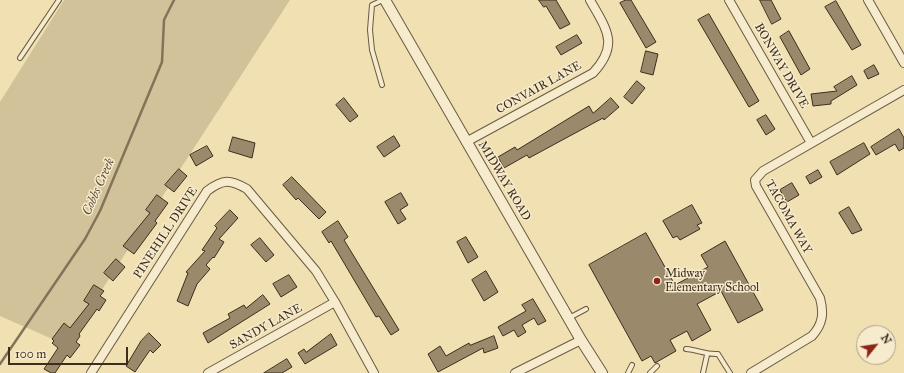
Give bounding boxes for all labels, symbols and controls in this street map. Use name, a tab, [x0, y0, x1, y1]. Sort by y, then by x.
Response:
street label: BONWAY DRIVE	[751, 21, 811, 111]
street label: CONVAIR LANE	[494, 59, 584, 117]
street label: MIDWAY ROAD	[475, 139, 533, 223]
water label: Cobbs Creek	[80, 156, 118, 218]
street label: TACOMA WAY	[762, 178, 814, 256]
street label: PINEHILL DRIVE	[131, 184, 201, 282]
place label: Midway Elementary School	[665, 267, 759, 295]
marker: Midway Elementary School	[652, 276, 662, 286]
street label: SANDY LANE	[227, 301, 305, 353]
north arrow	[856, 325, 896, 365]
text: N	[878, 332, 894, 347]
scale bar	[10, 339, 130, 365]
text: 100 m	[15, 347, 46, 361]

